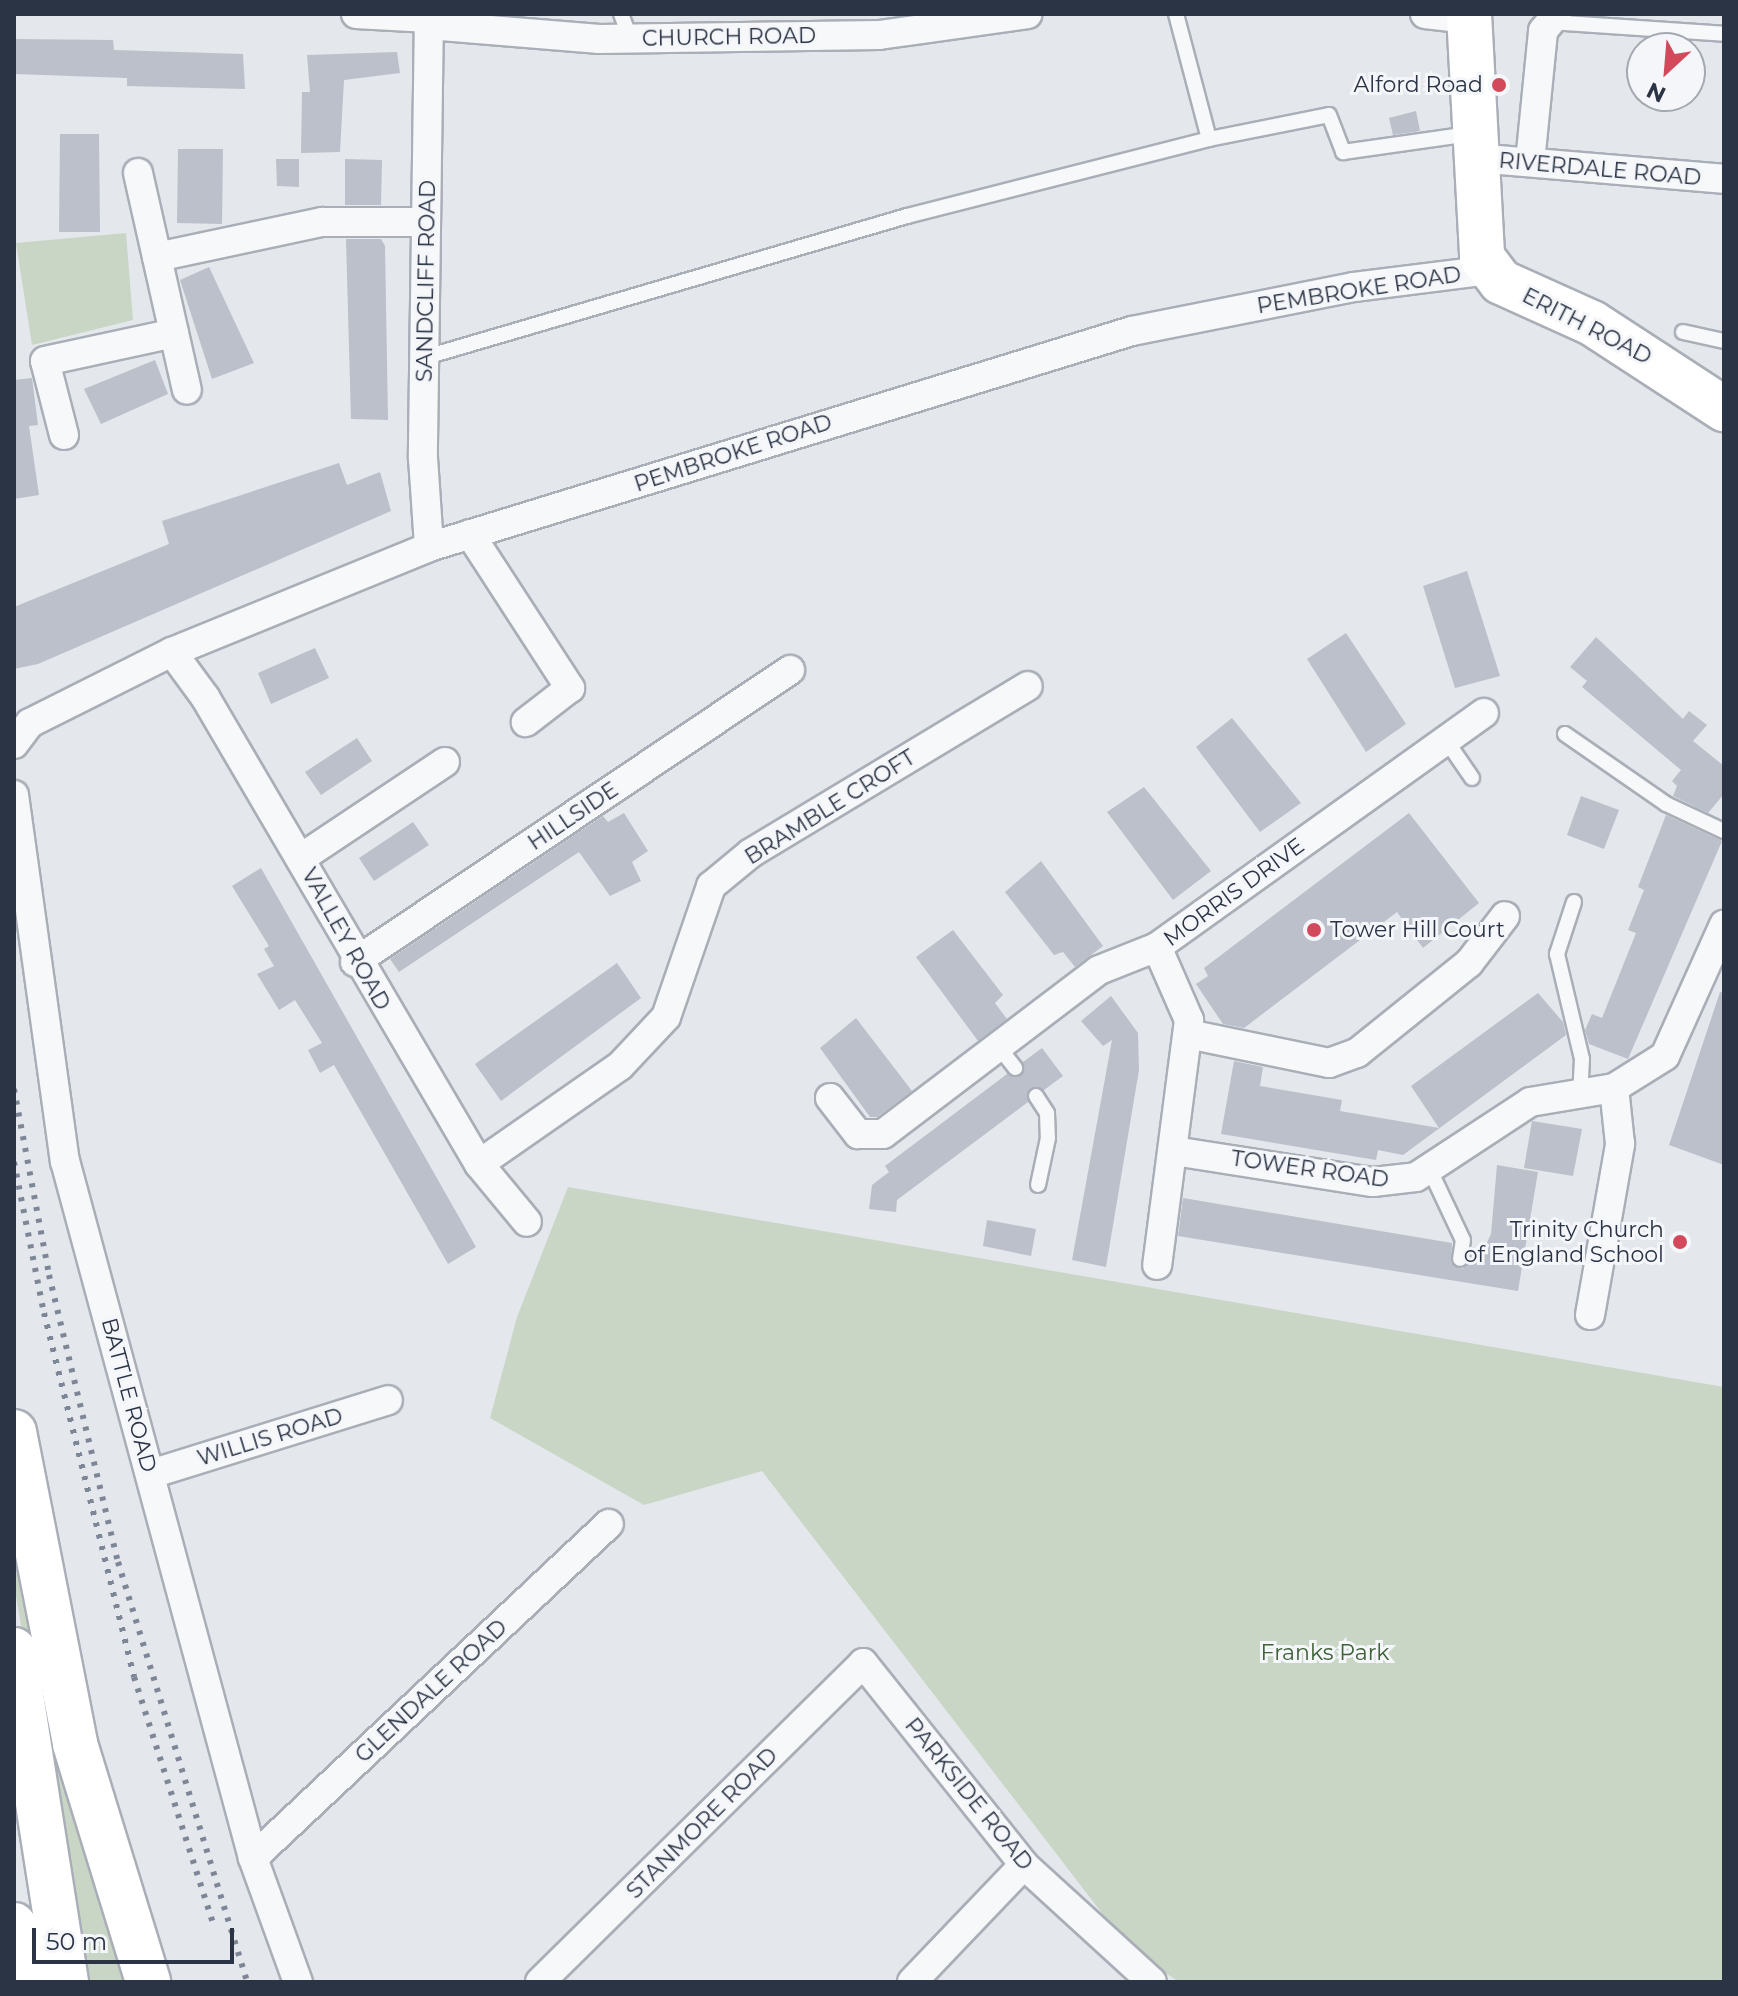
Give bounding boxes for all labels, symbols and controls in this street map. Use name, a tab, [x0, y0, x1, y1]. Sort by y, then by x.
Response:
street label: CHURCH ROAD	[642, 22, 816, 52]
north arrow	[1626, 32, 1706, 112]
place label: Alford Road	[1354, 72, 1483, 98]
marker: Alford Road	[1490, 76, 1508, 94]
text: N	[1642, 76, 1670, 108]
street label: RIVERDALE ROAD	[1498, 147, 1702, 191]
street label: SANDCLIFF ROAD	[411, 180, 441, 382]
street label: PEMBROKE ROAD	[1255, 261, 1463, 319]
street label: ERITH ROAD	[1518, 282, 1656, 370]
street label: PEMBROKE ROAD	[631, 409, 835, 497]
street label: BRAMBLE CROFT	[740, 744, 920, 870]
street label: HILLSIDE	[523, 776, 623, 856]
street label: MORRIS DRIVE	[1159, 832, 1309, 952]
street label: VALLEY ROAD	[296, 863, 396, 1015]
place label: Tower Hill Court	[1330, 917, 1505, 943]
marker: Tower Hill Court	[1305, 921, 1323, 939]
street label: TOWER ROAD	[1229, 1145, 1391, 1193]
place label: Trinity Church of England School	[1464, 1216, 1664, 1268]
marker: Trinity Church of England School	[1671, 1233, 1689, 1251]
street label: BATTLE ROAD	[96, 1315, 162, 1475]
street label: WILLIS ROAD	[194, 1402, 346, 1472]
street label: GLENDALE ROAD	[350, 1614, 512, 1768]
park label: Franks Park	[1260, 1640, 1390, 1666]
street label: PARKSIDE ROAD	[899, 1712, 1039, 1876]
street label: STANMORE ROAD	[621, 1742, 783, 1904]
scale bar	[36, 1912, 238, 1962]
text: 50 m	[46, 1927, 107, 1956]

